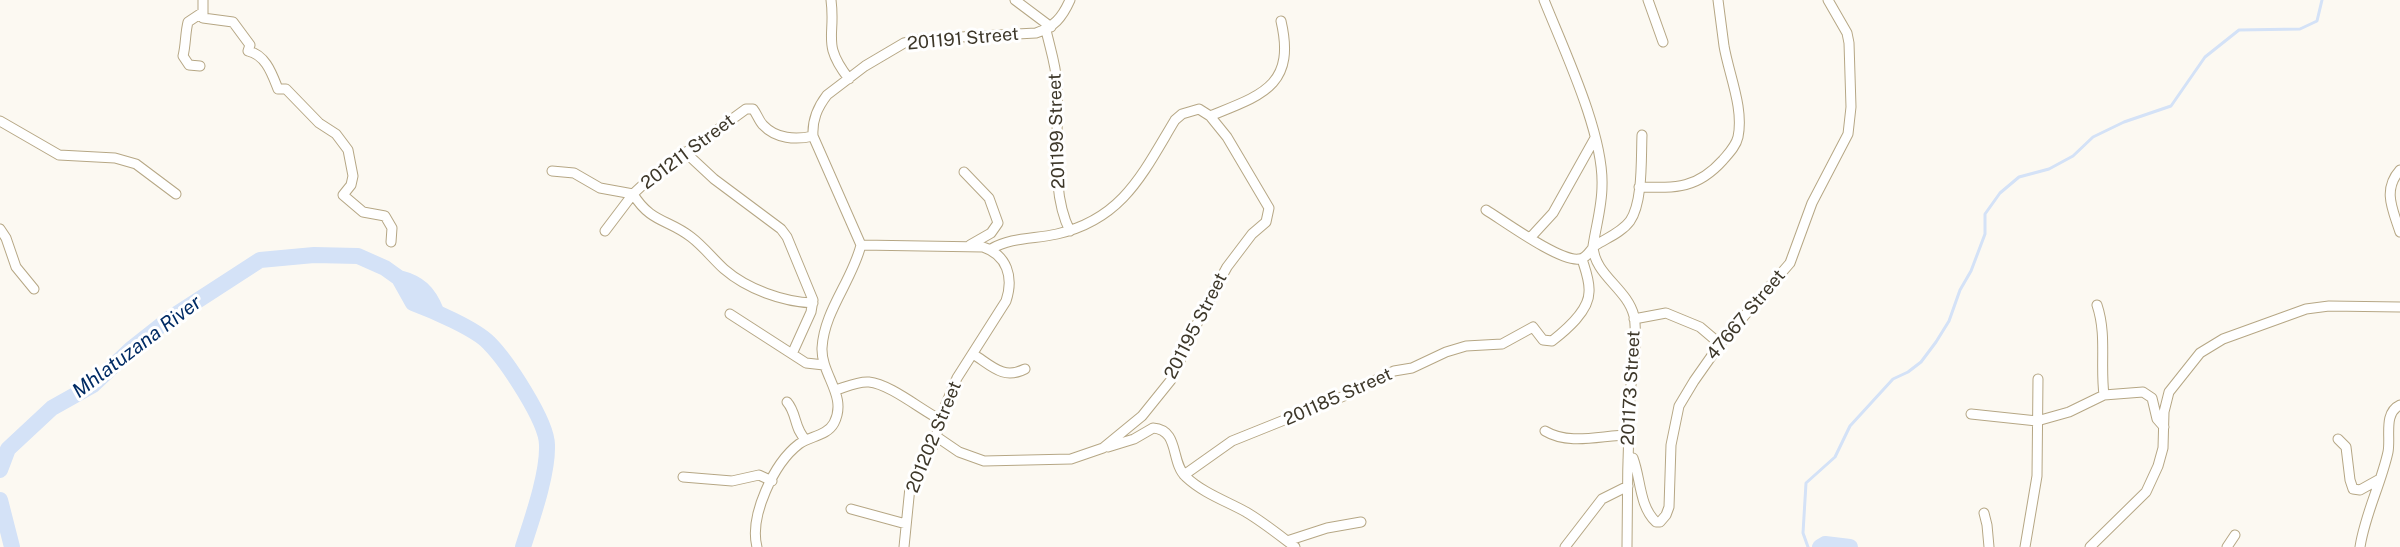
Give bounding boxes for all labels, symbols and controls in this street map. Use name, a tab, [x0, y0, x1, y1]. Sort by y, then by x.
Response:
street label: 201191 Street	[906, 23, 1020, 55]
street label: 201199 Street	[1044, 73, 1070, 189]
street label: 201211 Street	[637, 110, 739, 194]
street label: 47667 Street	[1702, 265, 1790, 365]
street label: 201195 Street	[1160, 269, 1232, 383]
water label: Mhlatuzana River	[68, 291, 206, 403]
street label: 201173 Street	[1617, 330, 1645, 446]
street label: 201185 Street	[1280, 363, 1396, 431]
street label: 201202 Street	[902, 378, 966, 496]

